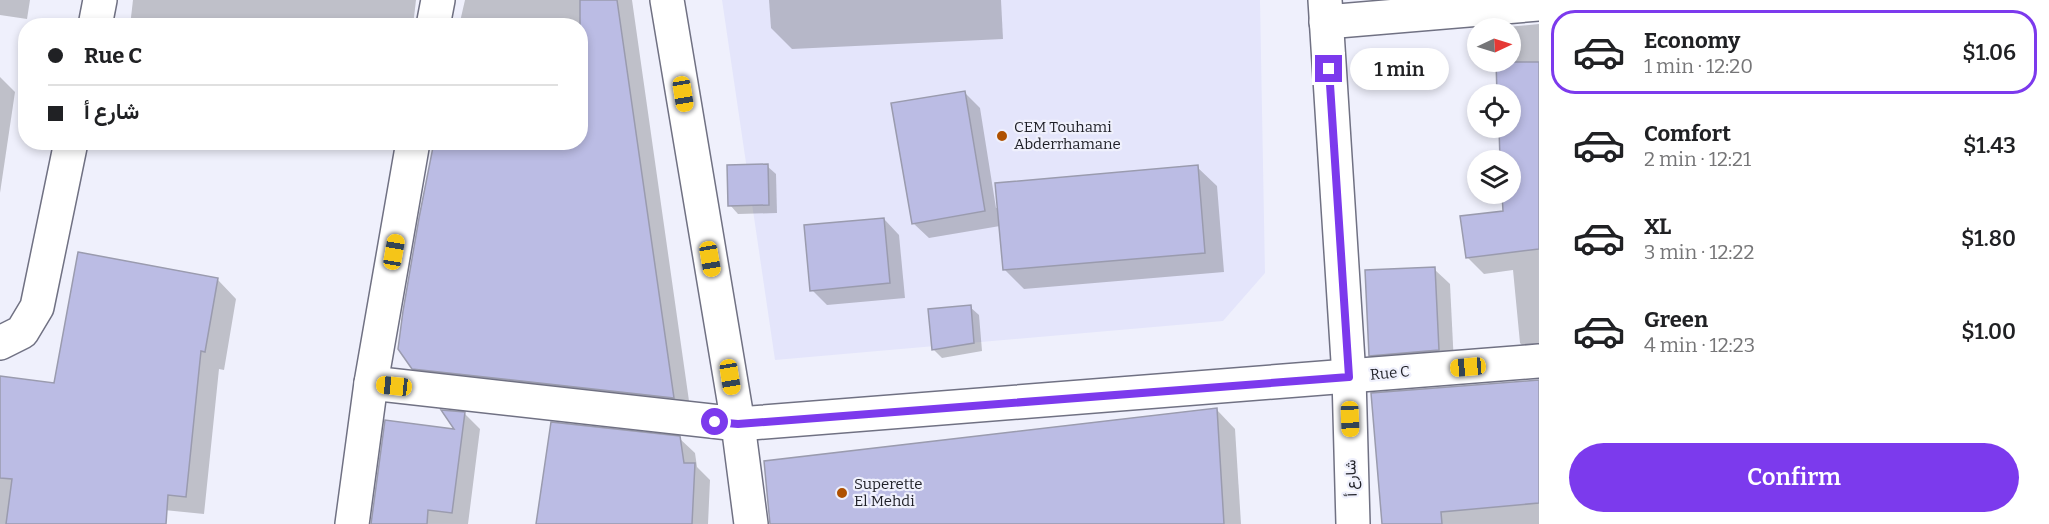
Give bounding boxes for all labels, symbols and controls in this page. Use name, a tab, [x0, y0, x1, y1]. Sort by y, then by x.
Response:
north arrow	[1467, 18, 1521, 72]
map controls	[1467, 18, 1521, 204]
icon: car	[1572, 25, 1626, 79]
text: Economy	[1644, 27, 1740, 54]
text: $1.06	[1962, 39, 2016, 66]
text: Rue C	[84, 42, 142, 69]
callout: 1 min	[1350, 48, 1449, 90]
text: 1 min · 12:20	[1644, 54, 1753, 78]
route end	[1315, 55, 1342, 82]
text: 1 min	[1374, 57, 1425, 81]
car	[671, 75, 695, 113]
button: locate	[1467, 84, 1521, 138]
text: شارع أ	[84, 98, 139, 125]
place label: CEM Touhami Abderrhamane	[1014, 118, 1121, 153]
icon: car	[1572, 118, 1626, 172]
text: Comfort	[1644, 120, 1731, 147]
marker: CEM Touhami Abderrhamane	[995, 129, 1009, 143]
text: $1.43	[1963, 132, 2016, 159]
text: 2 min · 12:21	[1644, 147, 1751, 171]
button: layers	[1467, 150, 1521, 204]
icon: car	[1572, 211, 1626, 265]
text: XL	[1644, 213, 1671, 240]
text: $1.80	[1961, 225, 2016, 252]
car	[382, 233, 406, 271]
car	[698, 240, 722, 278]
text: 3 min · 12:22	[1644, 240, 1754, 264]
icon: car	[1572, 304, 1626, 358]
text: Green	[1644, 306, 1708, 333]
text: $1.00	[1961, 318, 2016, 345]
text: 4 min · 12:23	[1644, 333, 1755, 357]
car	[1449, 356, 1487, 378]
car	[718, 358, 742, 396]
street label: Rue C	[1369, 362, 1411, 384]
car	[375, 375, 413, 397]
car	[1340, 401, 1360, 437]
route start	[701, 408, 728, 435]
button: Confirm	[1569, 443, 2019, 512]
street label: شارع أ	[1341, 459, 1363, 497]
place label: Superette El Mehdi	[854, 475, 923, 510]
marker: Superette El Mehdi	[835, 486, 849, 500]

